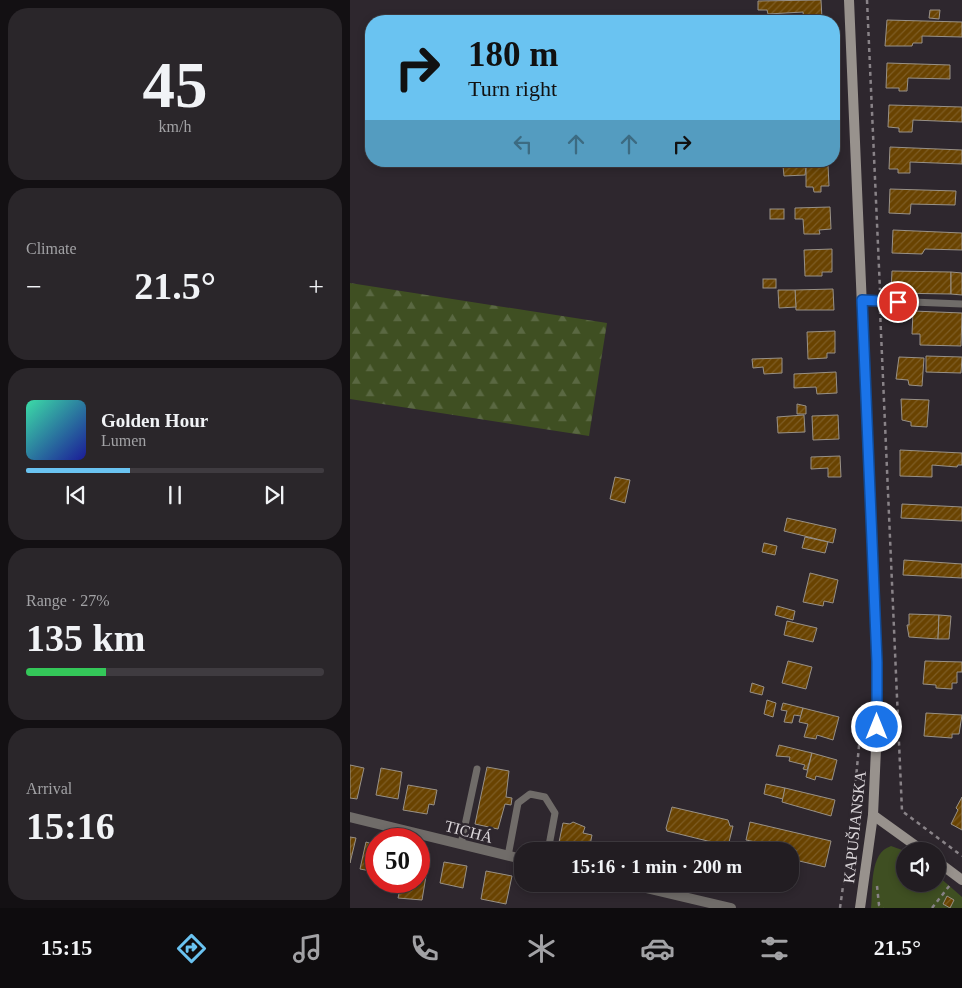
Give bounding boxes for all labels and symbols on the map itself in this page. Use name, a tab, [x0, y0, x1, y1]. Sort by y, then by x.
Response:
pin	[877, 281, 919, 323]
position arrow	[850, 700, 902, 752]
street label: KAPUŠIANSKA	[839, 769, 869, 884]
street label: TICHÁ	[443, 816, 495, 846]
speed limit sign: 50	[365, 828, 430, 893]

